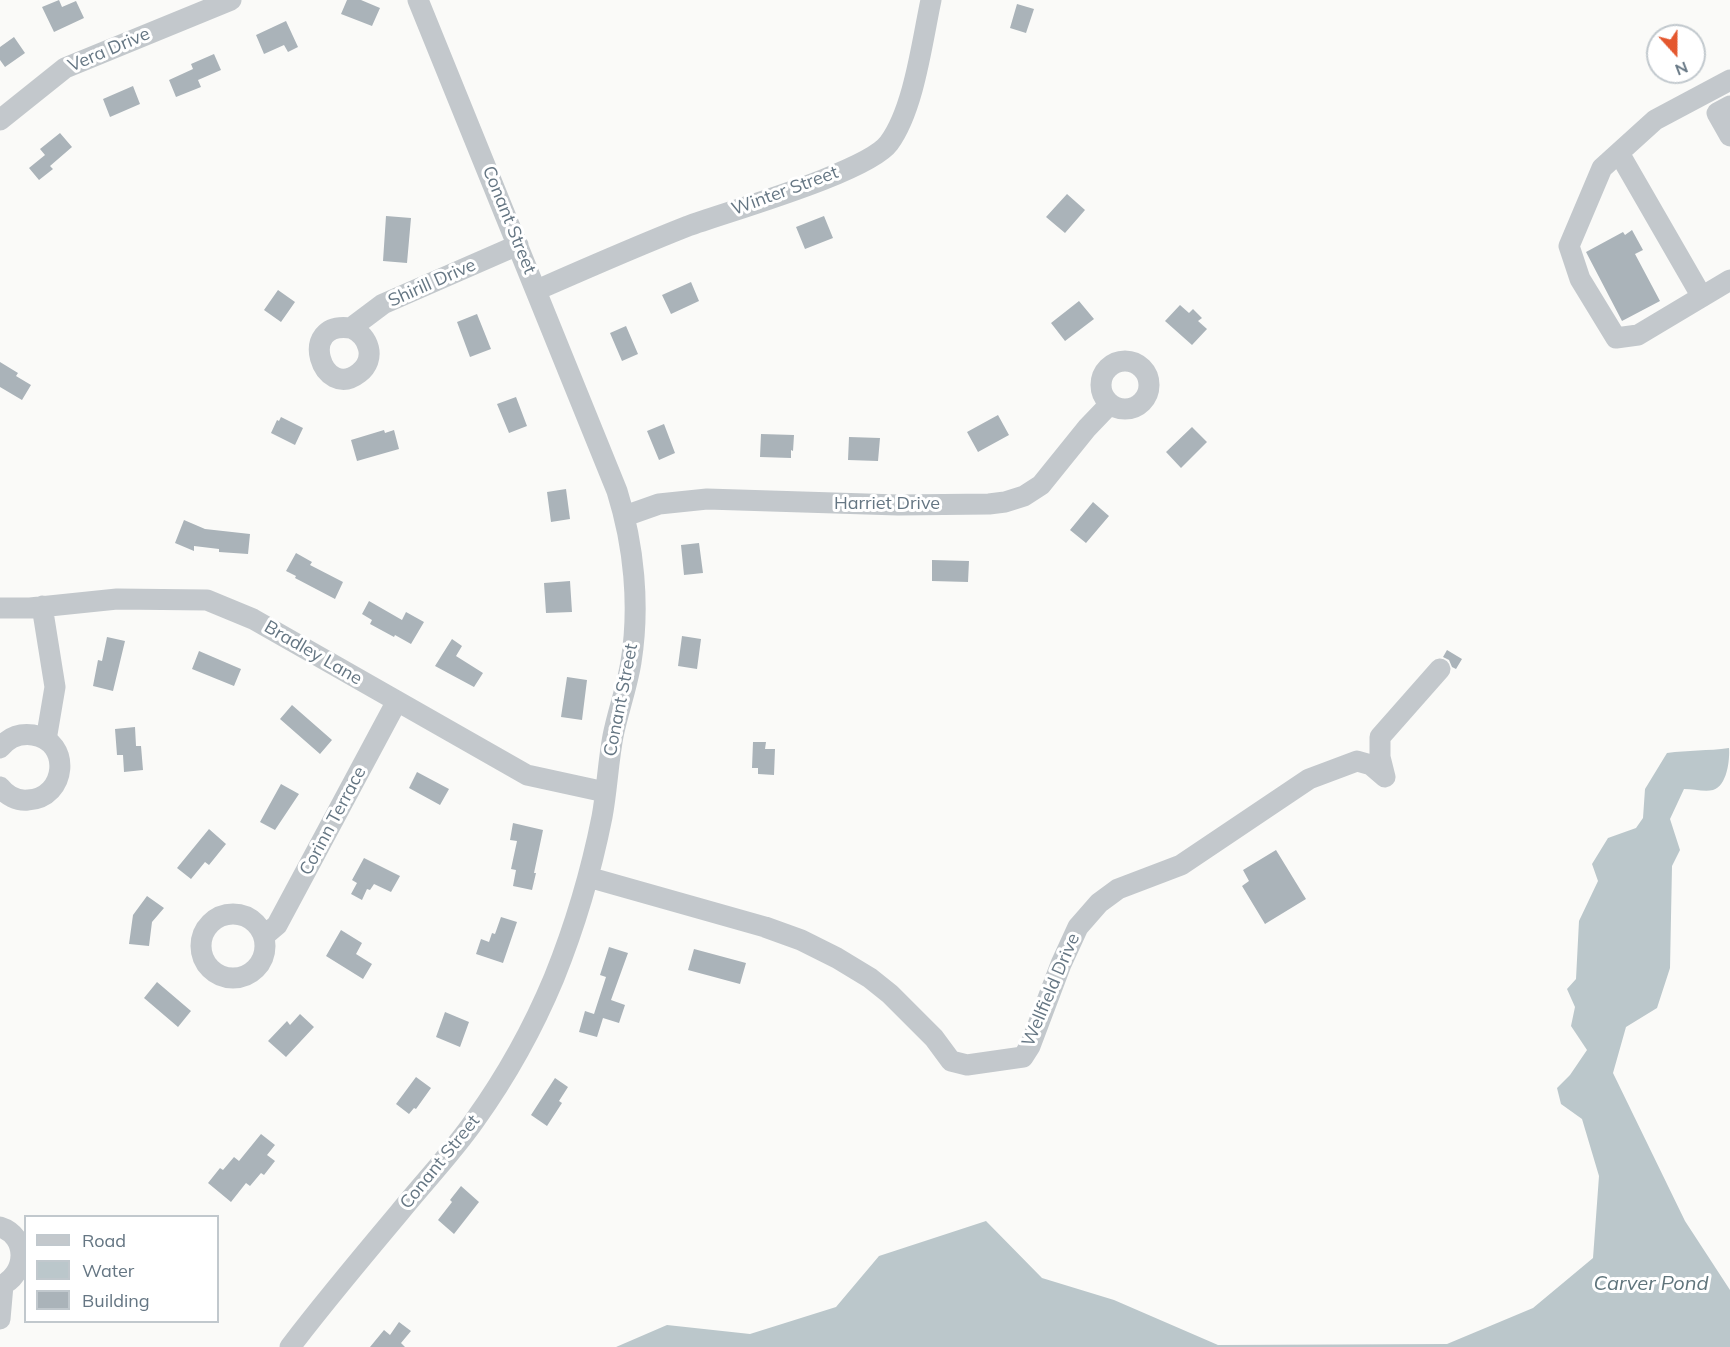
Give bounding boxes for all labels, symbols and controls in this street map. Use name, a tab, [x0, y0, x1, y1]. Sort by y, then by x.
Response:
street label: Vera Drive	[65, 23, 153, 77]
north arrow	[1646, 24, 1706, 84]
text: N	[1673, 57, 1691, 80]
street label: Winter Street	[729, 162, 841, 220]
street label: Conant Street	[478, 163, 540, 277]
street label: Shirill Drive	[385, 254, 479, 312]
street label: Harriet Drive	[834, 493, 940, 515]
street label: Bradley Lane	[260, 616, 366, 690]
street label: Conant Street	[599, 642, 643, 758]
street label: Corinn Terrace	[295, 763, 371, 879]
street label: Wellfield Drive	[1017, 930, 1085, 1050]
street label: Conant Street	[396, 1111, 484, 1213]
legend	[24, 1215, 219, 1323]
text: Road	[82, 1229, 126, 1252]
text: Water	[82, 1259, 134, 1282]
water label: Carver Pond	[1594, 1272, 1708, 1296]
text: Building	[82, 1289, 150, 1312]

